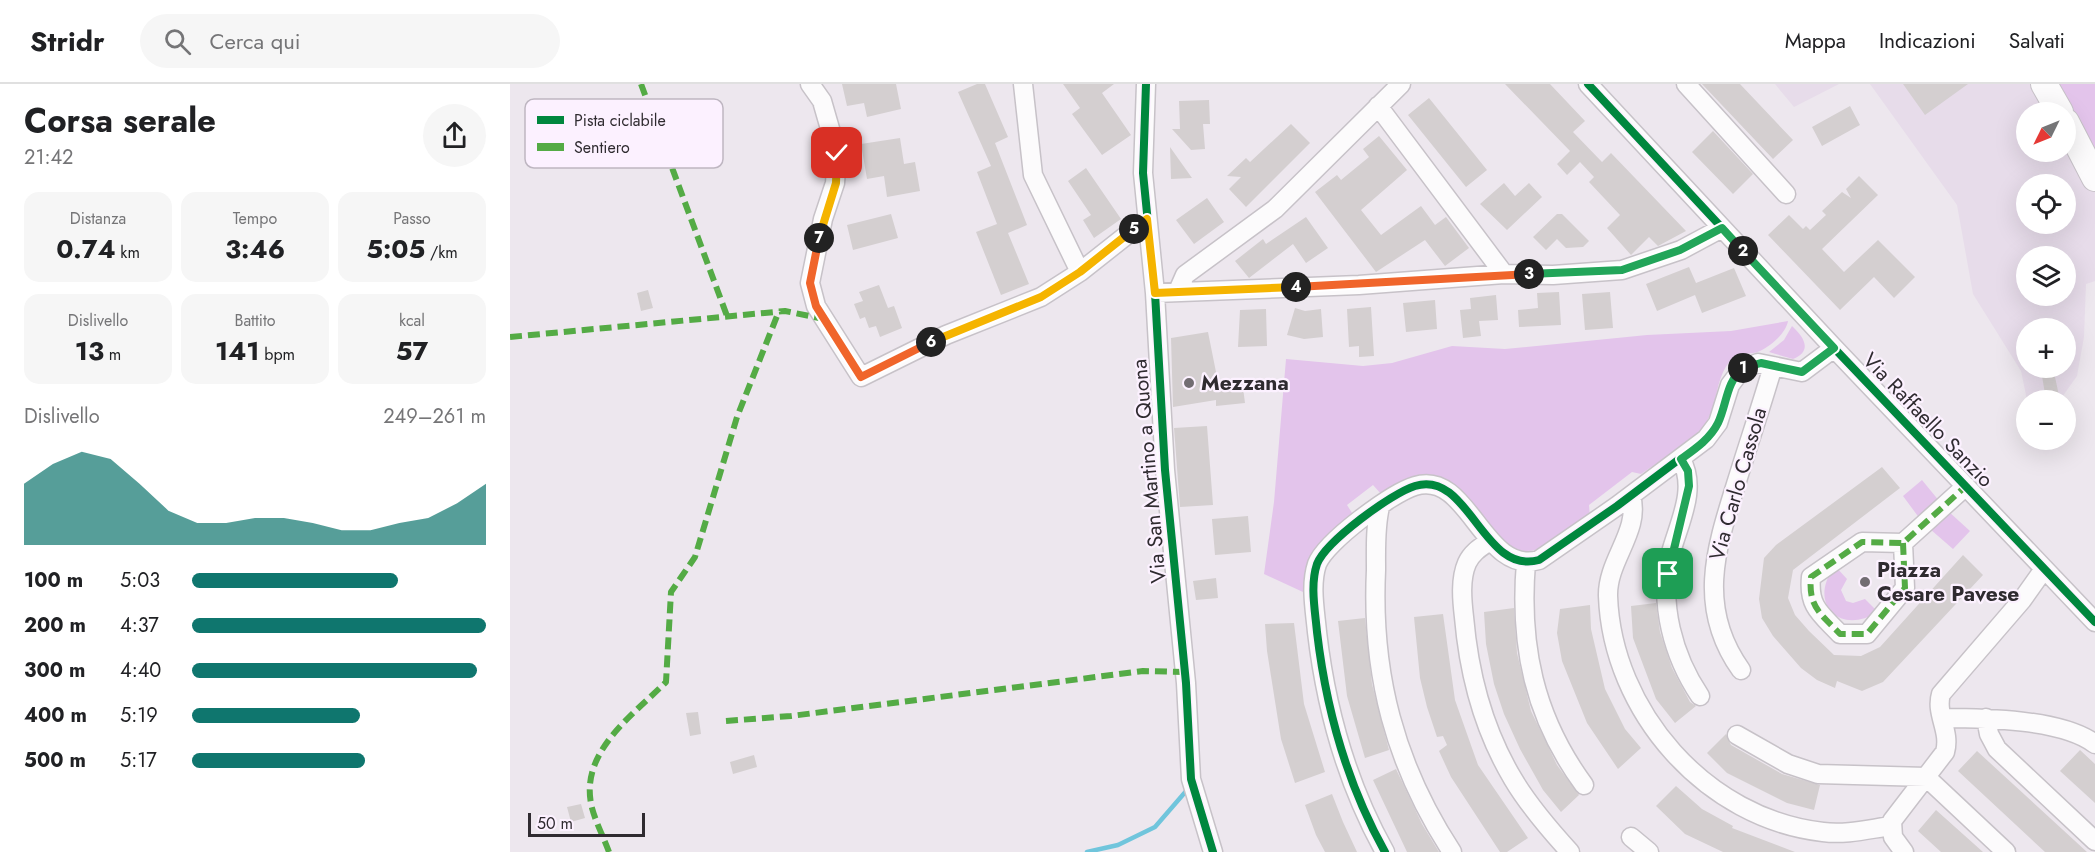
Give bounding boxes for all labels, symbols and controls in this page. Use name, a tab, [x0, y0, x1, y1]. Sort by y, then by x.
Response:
search box	[140, 14, 560, 68]
text: Stridr	[30, 21, 104, 62]
icon: search	[161, 25, 194, 58]
text: Cerca qui	[209, 25, 301, 57]
text: Mappa	[1785, 26, 1846, 56]
text: Indicazioni	[1879, 26, 1976, 56]
text: Salvati	[2009, 26, 2065, 56]
text: Corsa serale	[24, 97, 216, 144]
legend	[525, 99, 723, 168]
north arrow	[2016, 102, 2076, 162]
map controls	[2016, 102, 2076, 450]
button: share	[423, 104, 486, 167]
text: Pista ciclabile	[574, 109, 666, 132]
pin	[811, 127, 862, 178]
text: Sentiero	[574, 136, 630, 159]
icon: check	[820, 136, 853, 169]
text: 21:42	[24, 143, 73, 172]
button: locate	[2016, 174, 2076, 234]
text: Distanza	[70, 207, 126, 230]
text: Tempo	[233, 207, 277, 230]
text: Passo	[393, 207, 431, 230]
pin: 5	[1119, 214, 1149, 244]
text: 5	[1129, 217, 1139, 240]
pin: 7	[804, 223, 834, 253]
text: 7	[814, 226, 824, 249]
text: 0.74	[56, 230, 116, 268]
text: 3:46	[225, 230, 285, 268]
text: 5:05	[366, 230, 425, 268]
pin: 2	[1728, 236, 1758, 266]
text: 2	[1738, 239, 1748, 262]
text: km	[116, 241, 140, 264]
text: /km	[425, 241, 458, 264]
button: layers	[2016, 246, 2076, 306]
pin: 3	[1514, 259, 1544, 289]
text: 3	[1524, 262, 1534, 285]
pin: 4	[1281, 272, 1311, 302]
text: 4	[1290, 275, 1302, 298]
text: Dislivello	[68, 309, 128, 332]
text: Battito	[234, 309, 276, 332]
text: kcal	[399, 309, 425, 332]
button: +	[2016, 318, 2076, 378]
pin: 6	[916, 327, 946, 357]
text: 6	[926, 330, 936, 353]
text: 13	[75, 332, 104, 370]
text: 141	[215, 332, 260, 370]
text: 57	[396, 332, 428, 370]
text: m	[104, 343, 121, 366]
text: bpm	[260, 343, 295, 366]
street label: Via Raffaello Sanzio	[1856, 346, 2000, 494]
pin: 1	[1728, 353, 1758, 383]
text: 1	[1739, 356, 1747, 379]
street label: Via San Martino a Quona	[1124, 358, 1174, 584]
place label: Mezzana	[1201, 368, 1289, 398]
marker: Mezzana	[1182, 376, 1196, 390]
button: −	[2016, 390, 2076, 450]
text: Dislivello	[24, 402, 100, 431]
text: 249–261 m	[383, 402, 486, 431]
street label: Via Carlo Cassola	[1702, 404, 1774, 564]
pin	[1642, 548, 1693, 599]
place label: Piazza Cesare Pavese	[1877, 555, 2019, 609]
icon: arrive	[1651, 557, 1684, 590]
text: 100 m	[24, 566, 83, 595]
text: 5:03	[120, 566, 160, 595]
marker: Piazza Cesare Pavese	[1858, 575, 1872, 589]
text: 200 m	[24, 611, 86, 640]
text: 4:37	[120, 611, 159, 640]
text: 300 m	[24, 656, 85, 685]
text: 4:40	[120, 656, 161, 685]
text: 400 m	[24, 701, 87, 730]
text: 5:19	[120, 701, 158, 730]
text: 500 m	[24, 746, 86, 775]
text: 5:17	[120, 746, 157, 775]
scale bar	[528, 810, 645, 838]
text: 50 m	[537, 812, 573, 835]

